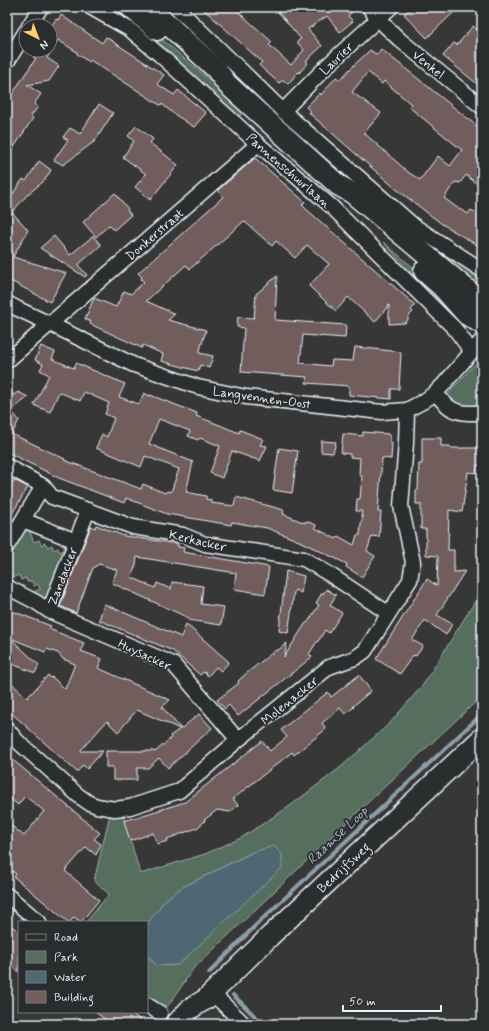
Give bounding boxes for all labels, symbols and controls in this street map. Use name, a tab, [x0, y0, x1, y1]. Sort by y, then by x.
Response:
north arrow	[18, 18, 58, 58]
text: N	[37, 37, 51, 52]
street label: Laurier	[317, 38, 358, 79]
street label: Venkel	[408, 47, 448, 83]
street label: Pannenschuurlaan	[242, 130, 334, 212]
street label: Donkerstraat	[122, 205, 188, 265]
street label: Langvennen-Oost	[212, 383, 312, 415]
street label: Kerkacker	[167, 527, 229, 557]
street label: Zandacker	[44, 544, 83, 608]
street label: Huysacker	[115, 636, 175, 676]
street label: Molenacker	[258, 672, 323, 730]
water label: Raamse Loop	[303, 802, 373, 869]
street label: Bedrijfsweg	[314, 839, 376, 899]
legend	[18, 921, 148, 1013]
text: Road	[54, 930, 78, 946]
text: Park	[54, 950, 78, 966]
text: Water	[54, 970, 86, 986]
scale bar	[343, 987, 441, 1013]
text: Building	[54, 990, 94, 1007]
text: 50 m	[349, 994, 376, 1010]

